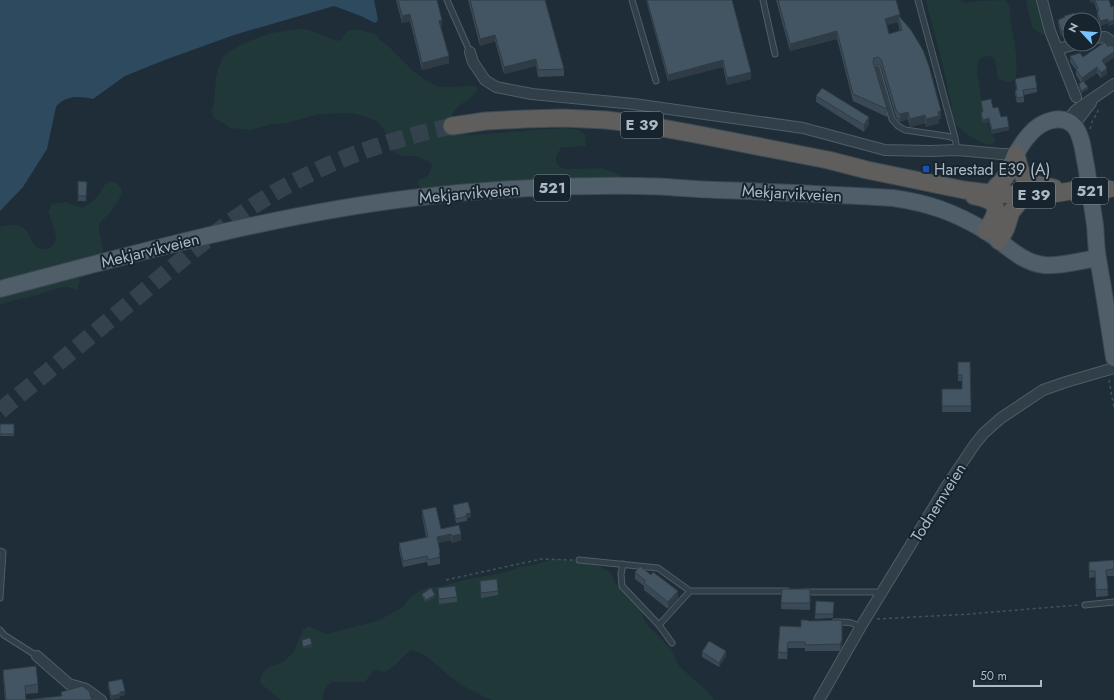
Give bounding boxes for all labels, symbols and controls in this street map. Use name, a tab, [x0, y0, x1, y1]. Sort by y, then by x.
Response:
north arrow	[1062, 12, 1102, 52]
text: N	[1064, 20, 1082, 35]
road number: E 39	[621, 112, 663, 138]
place label: Harestad E39 (A)	[934, 158, 1051, 181]
marker: Harestad E39 (A)	[921, 164, 931, 174]
road number: 521	[534, 175, 570, 201]
street label: Mekjarvikveien	[418, 178, 520, 209]
road number: 521	[1072, 178, 1108, 204]
street label: Mekjarvikveien	[741, 179, 843, 208]
road number: E 39	[1013, 182, 1055, 208]
street label: Mekjarvikveien	[99, 227, 202, 274]
street label: Todnemveien	[905, 459, 972, 546]
scale bar	[974, 662, 1041, 688]
text: 50 m	[980, 667, 1007, 685]

